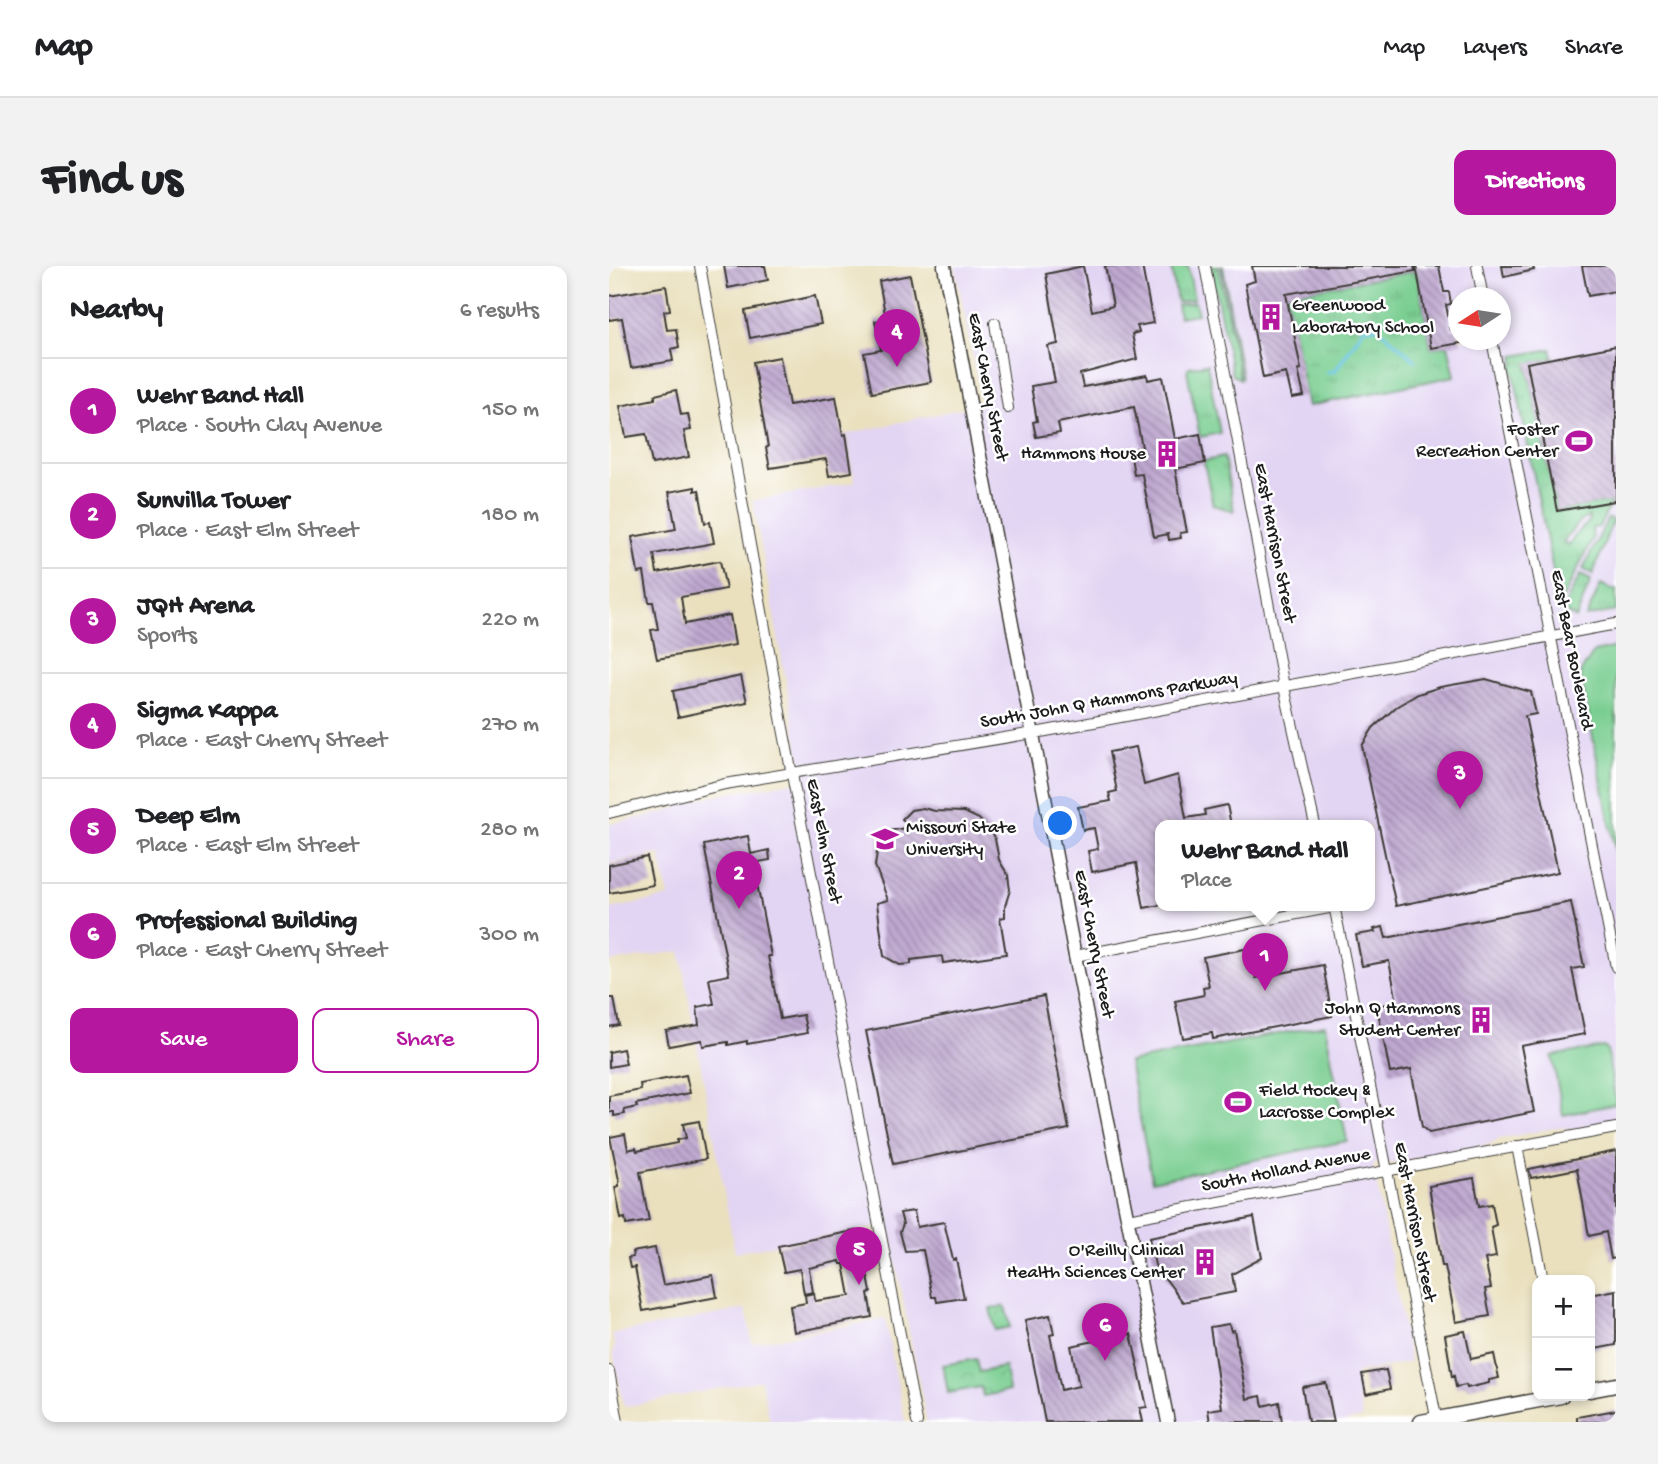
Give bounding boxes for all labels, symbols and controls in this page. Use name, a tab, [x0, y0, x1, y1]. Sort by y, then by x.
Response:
text: Map	[35, 29, 92, 67]
text: Map	[1383, 34, 1425, 63]
text: Layers	[1463, 34, 1527, 63]
text: Share	[1565, 34, 1623, 63]
button: Directions	[1454, 150, 1616, 215]
text: Find us	[42, 153, 182, 211]
north arrow	[1448, 287, 1511, 350]
text: Nearby	[70, 294, 163, 329]
place label: Greenwood Laboratory School	[1292, 295, 1434, 340]
text: 6 results	[460, 298, 539, 325]
building icon: Greenwood Laboratory School	[1256, 302, 1286, 332]
pin: 4	[874, 309, 920, 367]
street label: East Cherry Street	[961, 311, 1013, 465]
text: Wehr Band Hall	[137, 382, 304, 413]
text: 1	[88, 397, 98, 424]
text: 150 m	[483, 397, 539, 424]
text: Place · South Clay Avenue	[137, 413, 382, 440]
place label: Foster Recreation Center	[1416, 419, 1560, 464]
sports icon: Foster Recreation Center	[1564, 426, 1594, 456]
building icon: Hammons House	[1152, 439, 1182, 469]
place label: Hammons House	[1021, 443, 1146, 466]
street label: East Harrison Street	[1247, 461, 1301, 627]
text: Sunvilla Tower	[137, 487, 289, 518]
text: 2	[87, 502, 99, 529]
text: 180 m	[482, 502, 539, 529]
text: Place · East Elm Street	[137, 518, 358, 545]
street label: East Bear Boulevard	[1544, 568, 1598, 734]
text: JQH Arena	[137, 592, 254, 623]
text: 3	[87, 607, 99, 634]
text: 220 m	[482, 607, 539, 634]
text: Sports	[137, 623, 197, 650]
street label: South John Q Hammons Parkway	[979, 667, 1240, 735]
text: Sigma Kappa	[137, 697, 277, 728]
text: 4	[88, 712, 98, 739]
text: 270 m	[481, 712, 539, 739]
text: Place · East Cherry Street	[137, 728, 387, 755]
pin: 3	[1437, 751, 1483, 809]
street label: East Elm Street	[800, 777, 847, 907]
text: Deep Elm	[137, 802, 240, 833]
your location	[1043, 806, 1077, 840]
text: 5	[87, 817, 99, 844]
text: 280 m	[480, 817, 539, 844]
place label: Missouri State University	[906, 817, 1016, 862]
popup	[1155, 820, 1375, 911]
school or university icon: Missouri State University	[870, 824, 900, 854]
text: Place · East Elm Street	[137, 833, 358, 860]
text: Wehr Band Hall	[1181, 837, 1349, 868]
pin: 2	[716, 851, 762, 909]
street label: East Cherry Street	[1067, 868, 1119, 1022]
text: Place	[1181, 868, 1232, 895]
text: Professional Building	[137, 907, 357, 938]
text: 6	[87, 922, 99, 949]
text: 300 m	[479, 922, 539, 949]
pin: 1	[1242, 933, 1288, 991]
text: Place · East Cherry Street	[137, 938, 387, 965]
place label: John Q Hammons Student Center	[1325, 998, 1462, 1043]
building icon: John Q Hammons Student Center	[1466, 1005, 1496, 1035]
button: Save	[70, 1008, 298, 1073]
button: Share	[312, 1008, 539, 1073]
place label: Field Hockey & Lacrosse Complex	[1258, 1080, 1395, 1125]
sports icon: Field Hockey & Lacrosse Complex	[1223, 1087, 1253, 1117]
street label: East Harrison Street	[1387, 1140, 1441, 1306]
street label: South Holland Avenue	[1200, 1143, 1373, 1199]
pin: 5	[836, 1227, 882, 1285]
place label: O'Reilly Clinical Health Sciences Center	[1007, 1240, 1186, 1285]
building icon: O'Reilly Clinical Health Sciences Center	[1190, 1247, 1220, 1277]
map controls	[1532, 1275, 1595, 1401]
button: +	[1532, 1275, 1595, 1338]
pin: 6	[1082, 1303, 1128, 1361]
button: −	[1532, 1338, 1595, 1401]

